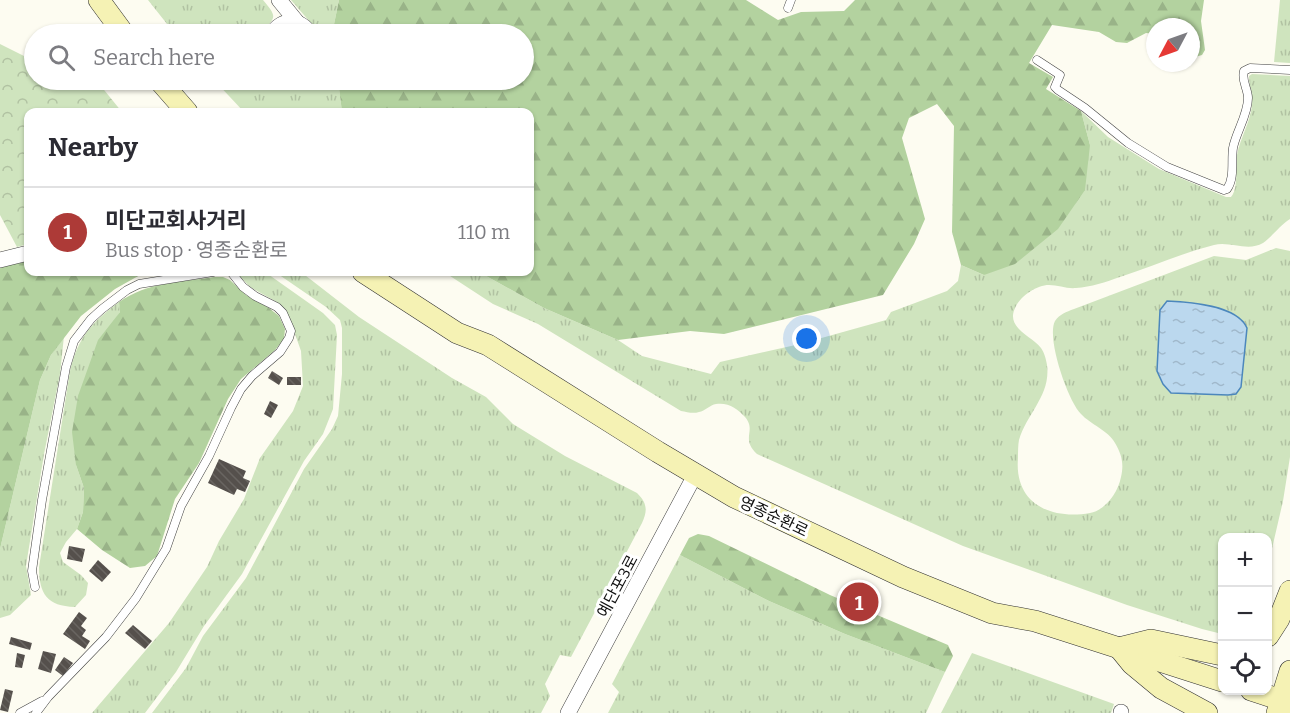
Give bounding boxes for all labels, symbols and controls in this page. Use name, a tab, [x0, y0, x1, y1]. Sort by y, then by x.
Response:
north arrow	[1146, 18, 1200, 72]
search box	[24, 24, 534, 90]
icon: search	[45, 41, 78, 74]
text: Search here	[93, 44, 215, 71]
text: Nearby	[48, 132, 138, 163]
text: 미단교회사거리	[105, 207, 247, 234]
text: 1	[63, 220, 72, 244]
text: 110 m	[458, 220, 510, 244]
text: Bus stop · 영종순환로	[105, 238, 288, 262]
your location	[792, 324, 821, 353]
street label: 영종순환로	[736, 492, 811, 541]
map controls	[1218, 533, 1272, 695]
button: +	[1218, 533, 1272, 587]
street label: 예단포3로	[593, 552, 642, 621]
pin: 1	[840, 580, 878, 624]
button: −	[1218, 587, 1272, 641]
button: locate	[1218, 641, 1272, 695]

